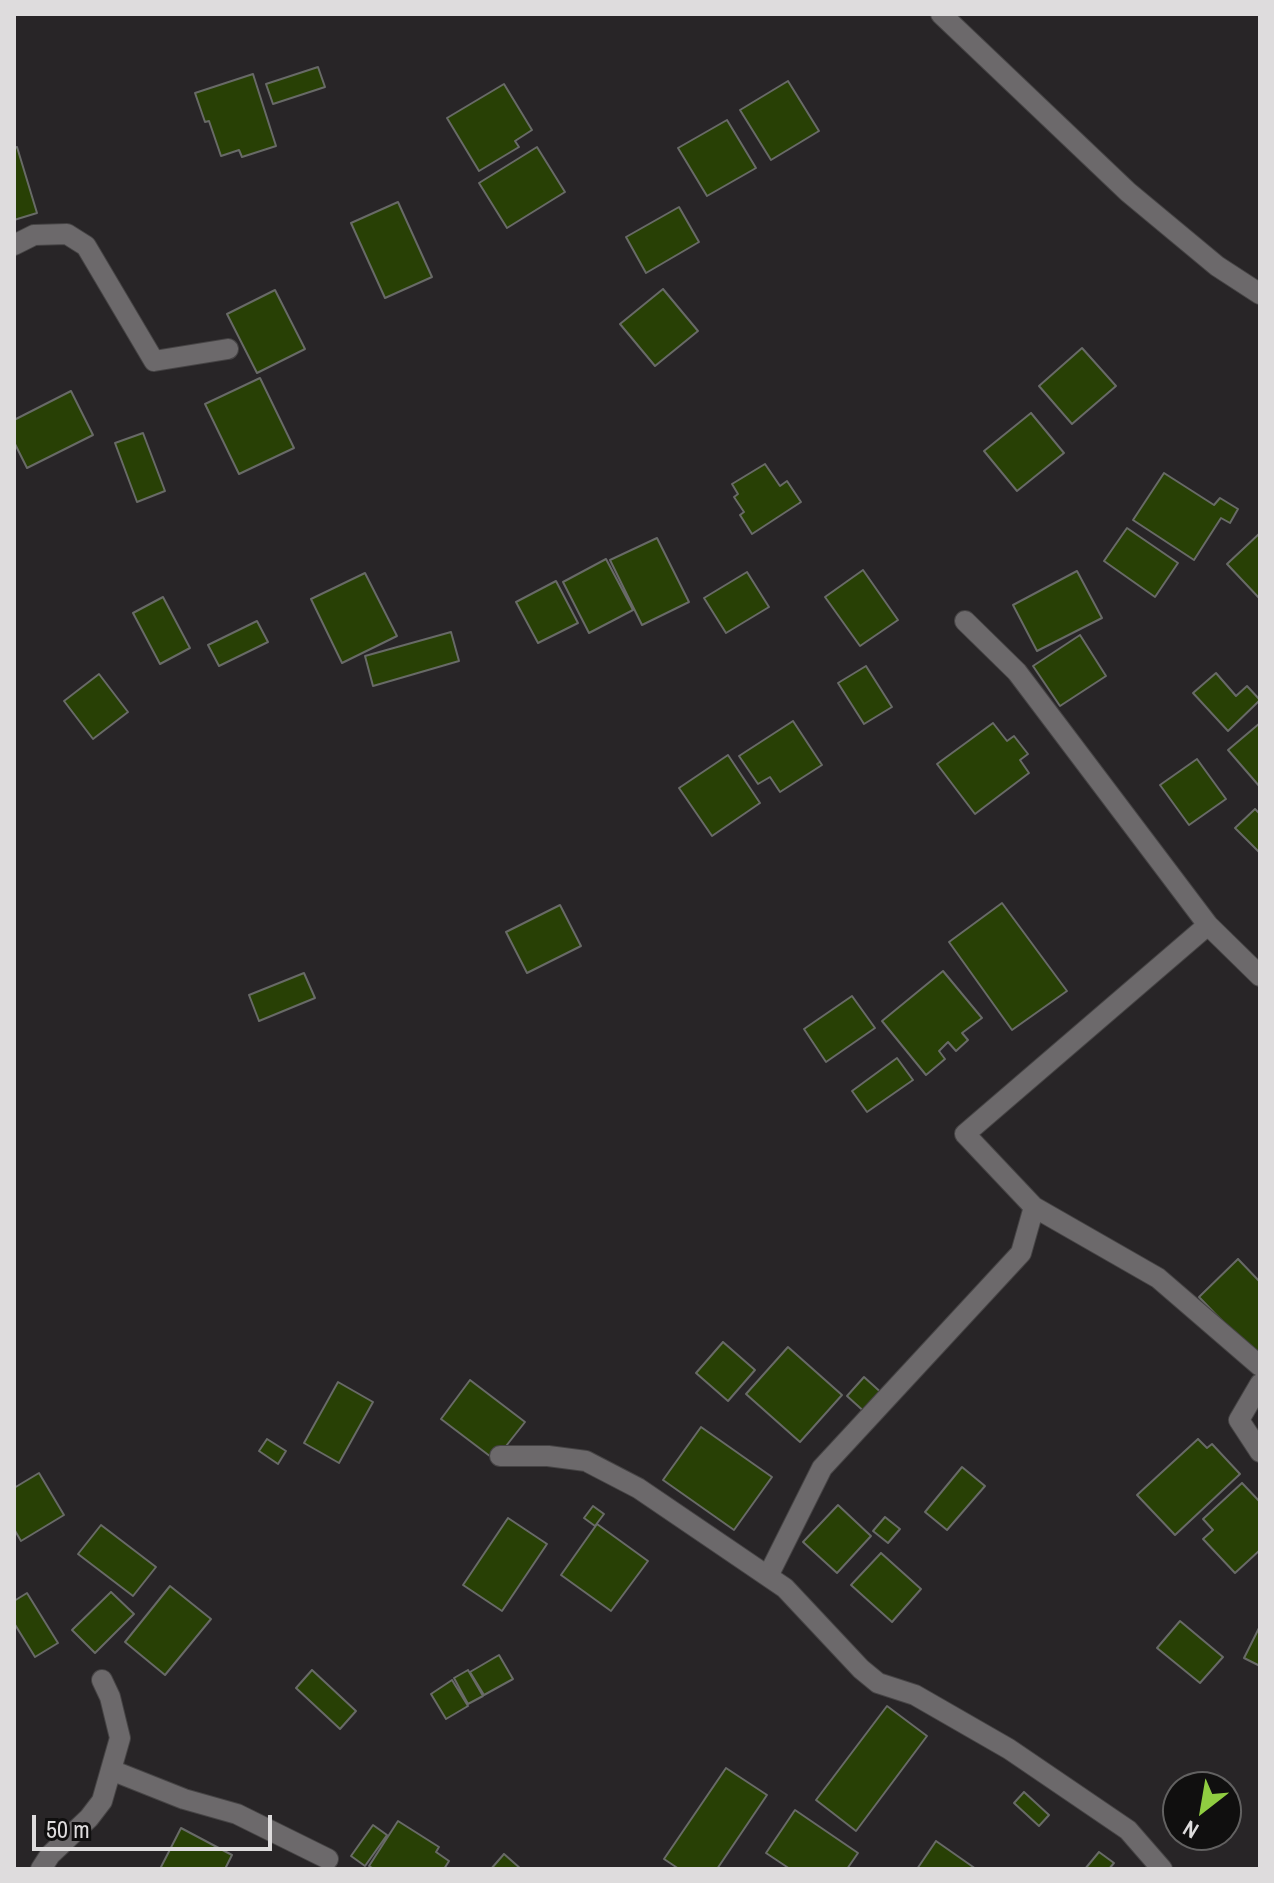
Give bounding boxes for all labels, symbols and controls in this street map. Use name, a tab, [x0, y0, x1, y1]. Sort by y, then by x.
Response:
north arrow	[1162, 1771, 1242, 1851]
scale bar	[36, 1799, 276, 1849]
text: 50 m	[46, 1813, 90, 1845]
text: N	[1177, 1814, 1204, 1846]

